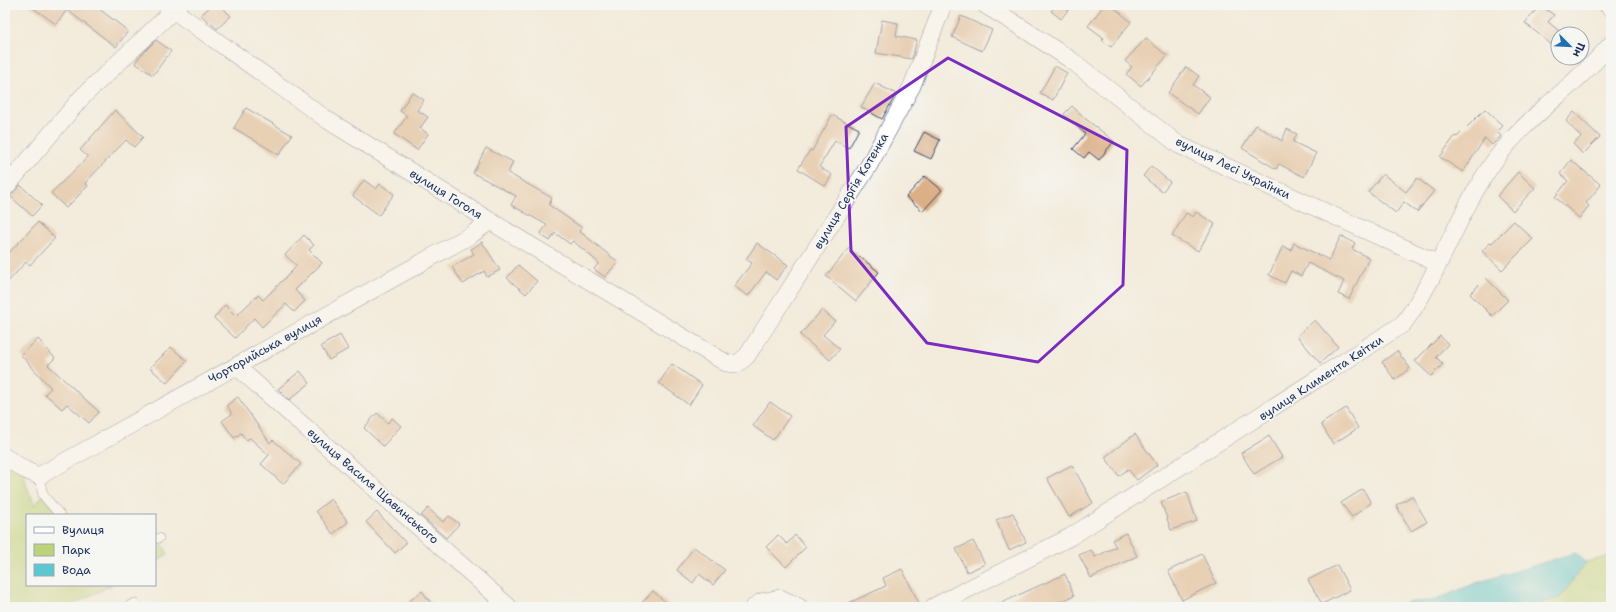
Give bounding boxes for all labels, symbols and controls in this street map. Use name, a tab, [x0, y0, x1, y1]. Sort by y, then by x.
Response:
north arrow	[1550, 26, 1590, 66]
text: Пн	[1569, 40, 1588, 60]
street label: вулиця Сергія Котенка	[810, 130, 892, 252]
street label: вулиця Лесі Українки	[1173, 133, 1293, 203]
street label: вулиця Гоголя	[407, 165, 485, 223]
street label: Чорторийська вулиця	[205, 311, 325, 387]
street label: вулиця Климента Квітки	[1256, 332, 1386, 424]
street label: вулиця Василя Щавинського	[304, 424, 442, 548]
legend	[26, 514, 156, 586]
text: Вулиця	[62, 522, 104, 538]
text: Парк	[62, 542, 91, 558]
text: Вода	[62, 562, 91, 578]

